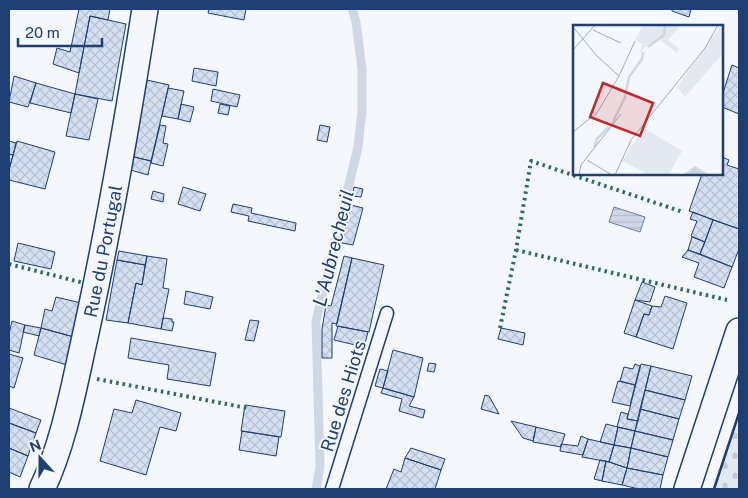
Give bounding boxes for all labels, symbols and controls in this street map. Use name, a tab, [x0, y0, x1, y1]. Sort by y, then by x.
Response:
scale bar	[18, 15, 101, 47]
text: 20 m	[25, 24, 60, 41]
inset map	[573, 25, 723, 175]
street label: Rue du Portugal	[79, 183, 126, 319]
water label: L'Aubrecheuil	[308, 187, 358, 309]
street label: Rue des Hiots	[316, 338, 370, 454]
north arrow	[15, 433, 65, 483]
text: N	[27, 436, 43, 455]

